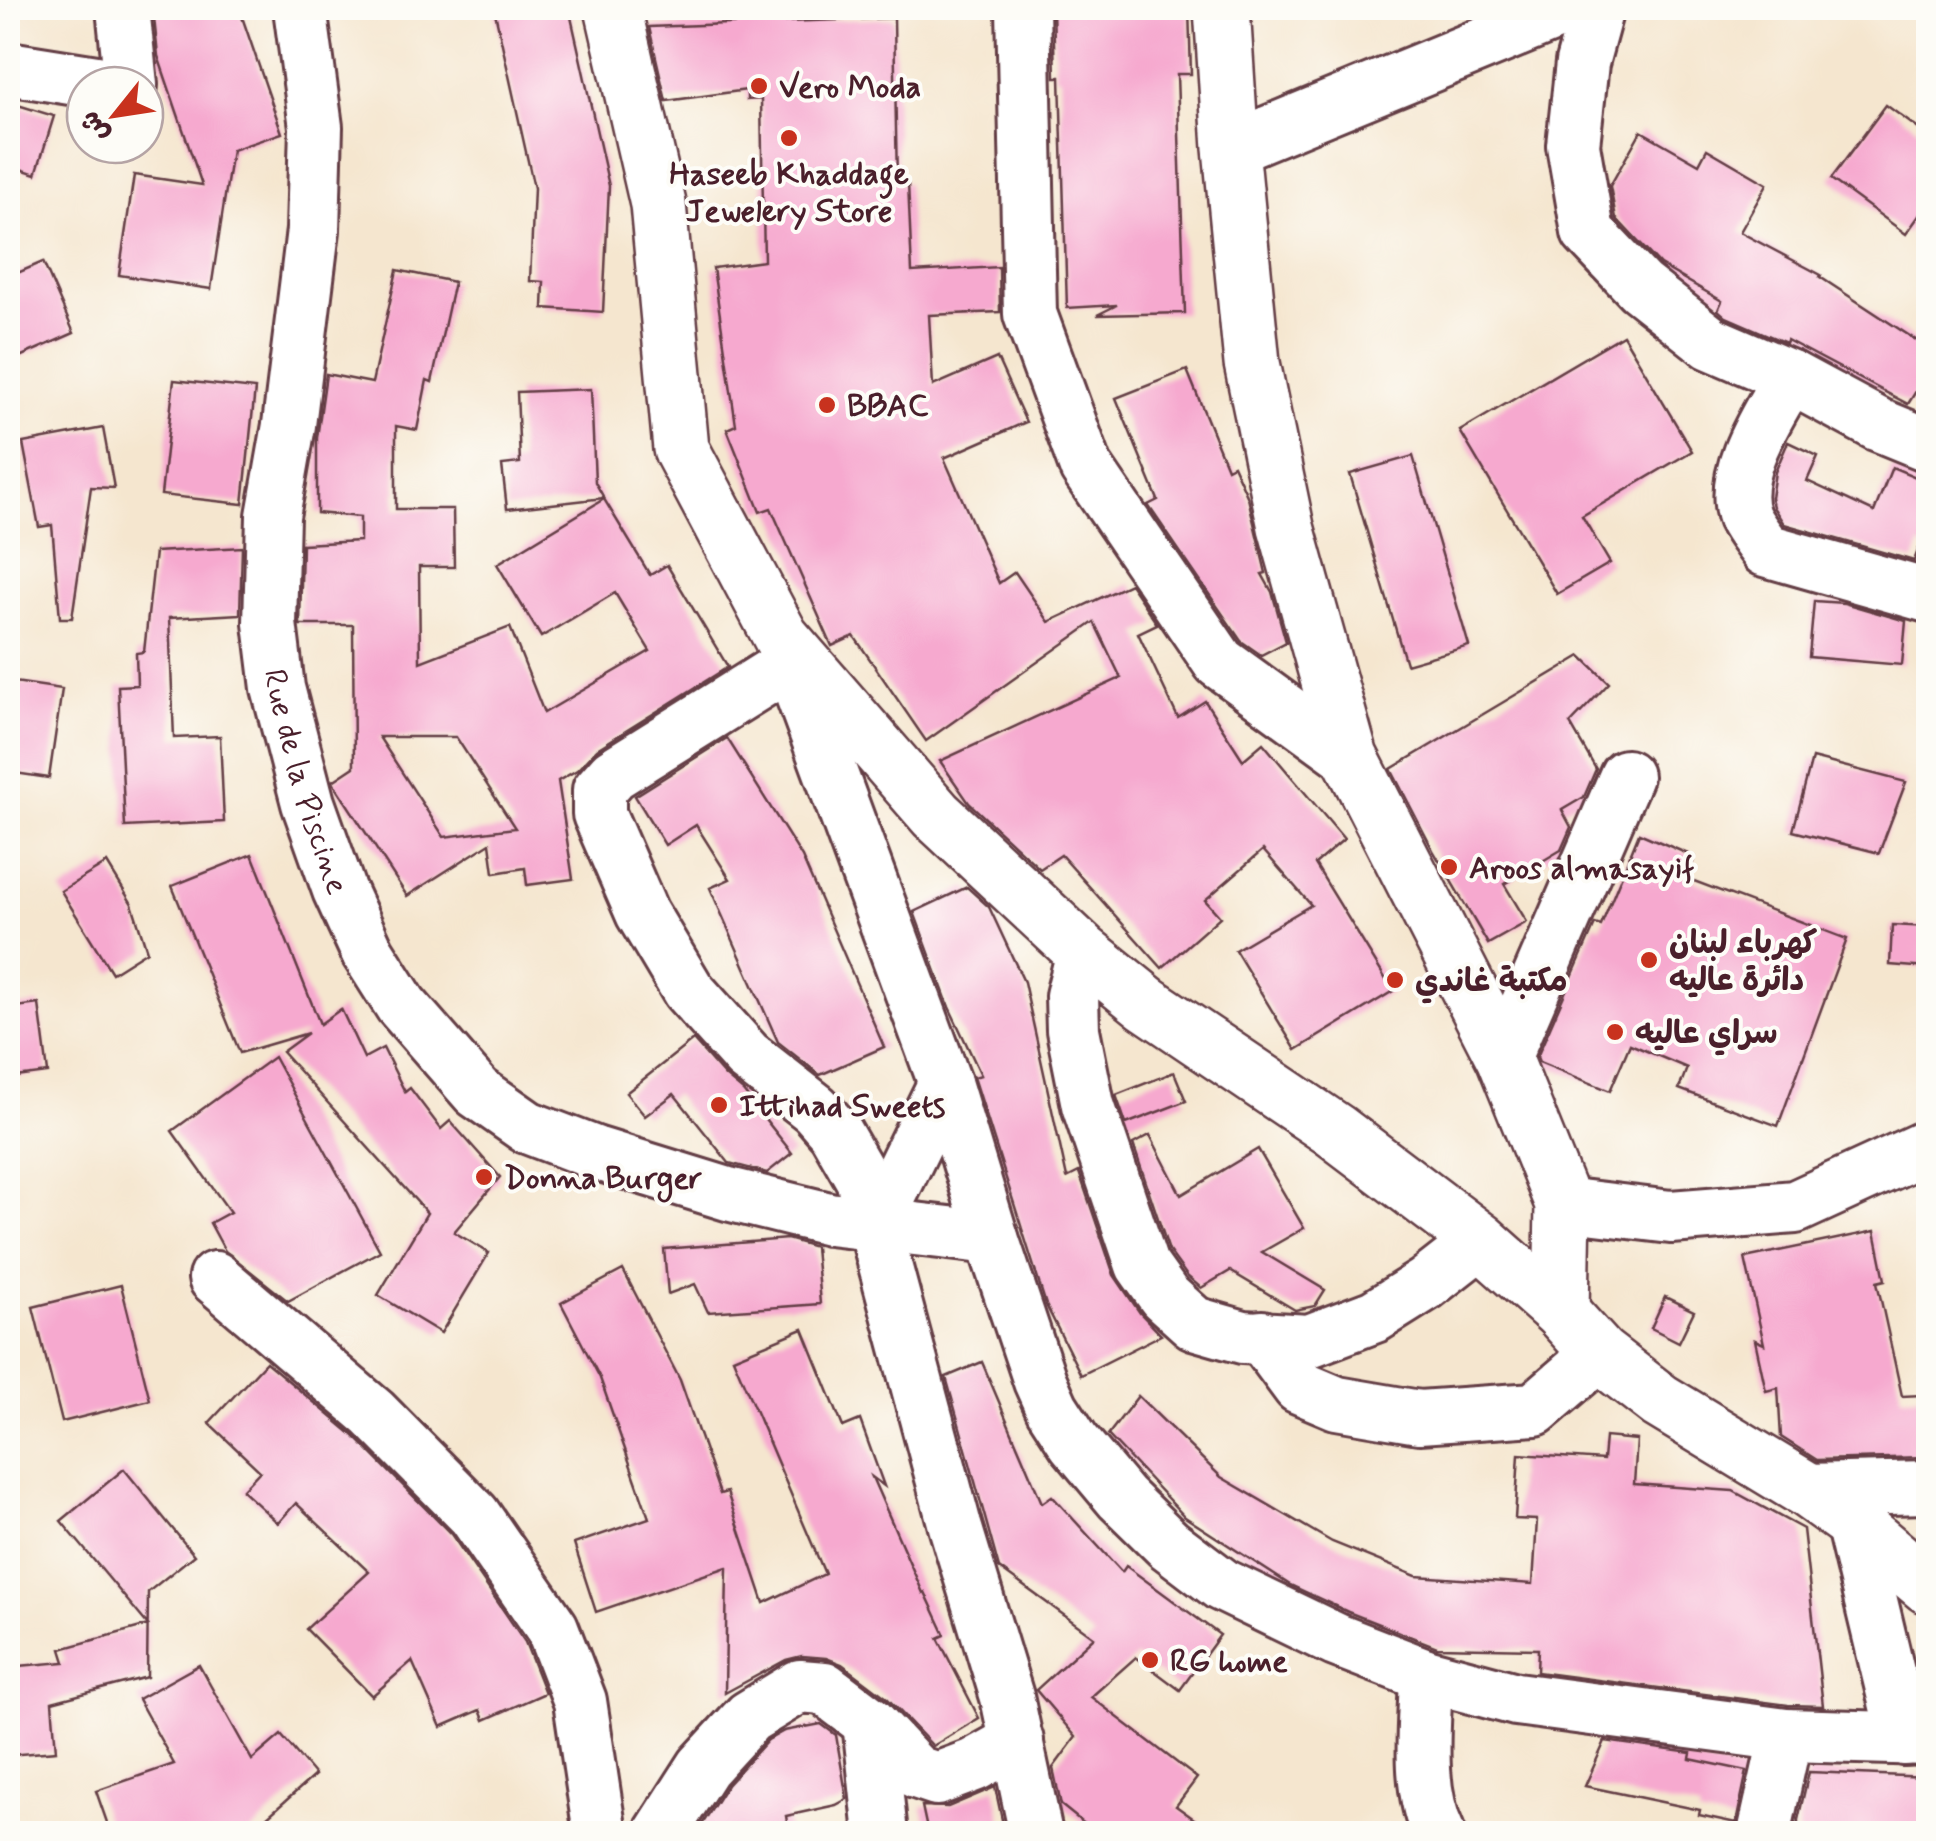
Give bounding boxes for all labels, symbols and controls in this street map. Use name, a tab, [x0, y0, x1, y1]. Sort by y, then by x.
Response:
north arrow	[65, 65, 165, 165]
place label: Vero Moda	[779, 67, 921, 109]
marker: Vero Moda	[748, 75, 770, 97]
text: ش	[72, 104, 119, 149]
marker: Haseeb Khaddage Jewelery Store	[778, 127, 800, 149]
place label: Haseeb Khaddage Jewelery Store	[669, 154, 909, 233]
place label: BBAC	[847, 386, 929, 428]
marker: BBAC	[816, 394, 838, 416]
street label: Rue de la Piscine	[253, 667, 358, 900]
place label: Aroos almasayif	[1469, 848, 1694, 890]
marker: Aroos almasayif	[1438, 856, 1460, 878]
place label: كهرباء لبنان دائرة عاليه	[1669, 923, 1817, 1002]
marker: كهرباء لبنان دائرة عاليه	[1638, 949, 1660, 971]
place label: مكتبة غاندي	[1415, 961, 1568, 1004]
marker: مكتبة غاندي	[1384, 969, 1406, 991]
place label: سراي عاليه	[1635, 1013, 1778, 1056]
marker: سراي عاليه	[1604, 1021, 1626, 1043]
place label: Ittihad Sweets	[739, 1086, 946, 1128]
marker: Ittihad Sweets	[708, 1094, 730, 1116]
place label: Donna Burger	[504, 1158, 703, 1203]
marker: Donna Burger	[473, 1166, 495, 1188]
place label: RG home	[1170, 1641, 1288, 1683]
marker: RG home	[1139, 1649, 1161, 1671]

